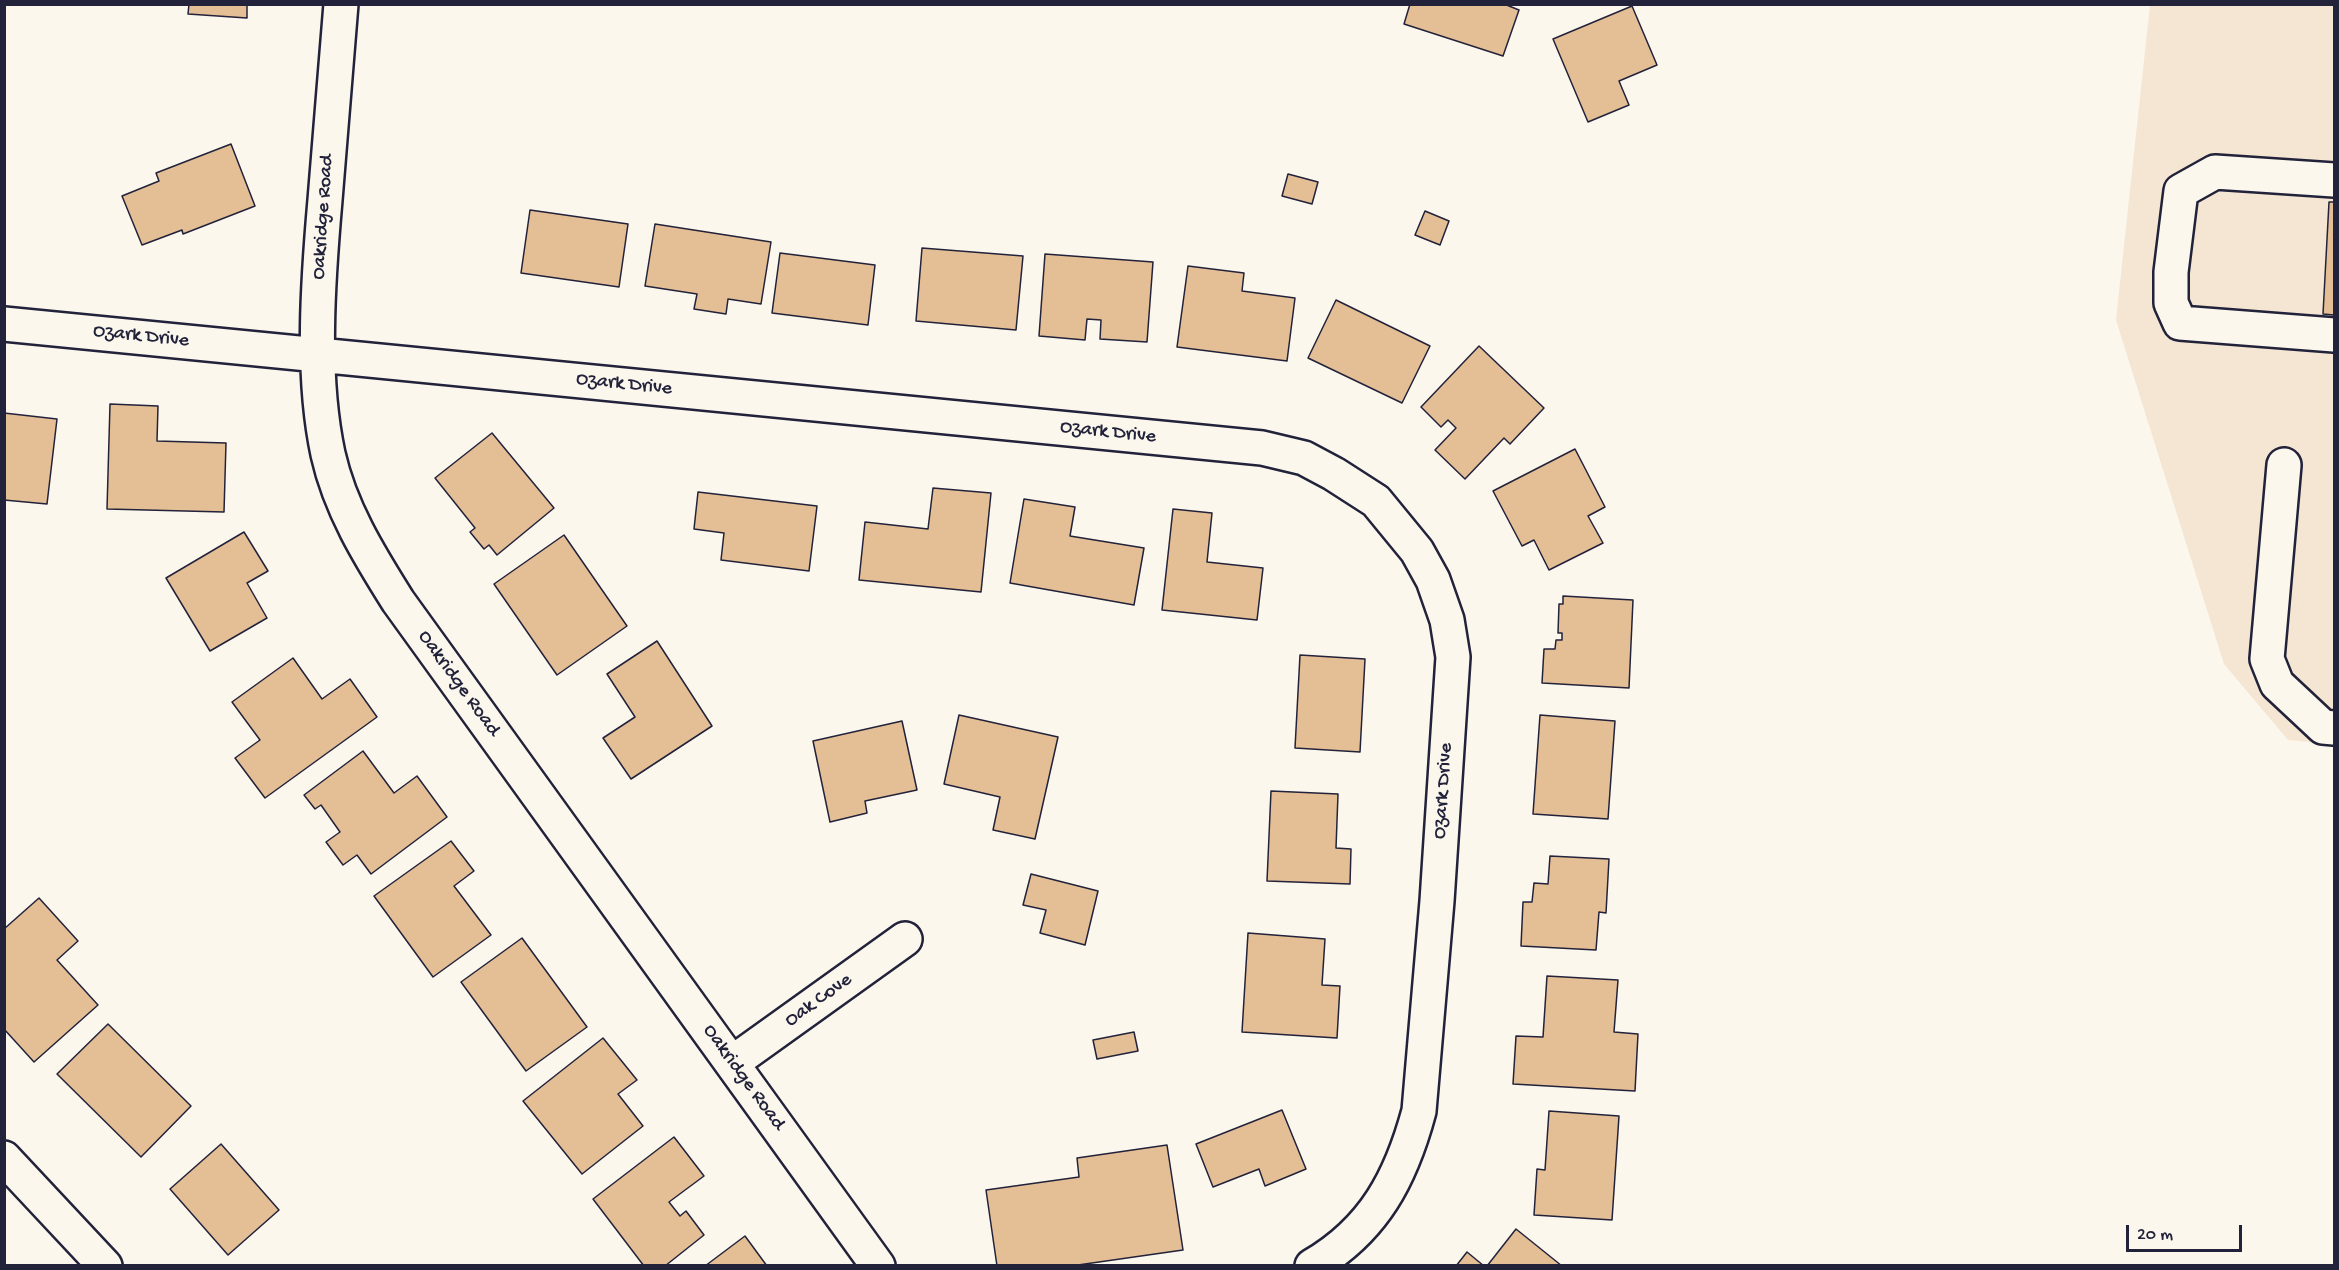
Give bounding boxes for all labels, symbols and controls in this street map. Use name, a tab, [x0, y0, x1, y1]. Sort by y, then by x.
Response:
street label: Oakridge Road	[308, 154, 340, 280]
street label: Ozark Drive	[92, 320, 190, 354]
street label: Ozark Drive	[575, 368, 673, 402]
street label: Ozark Drive	[1059, 416, 1157, 450]
street label: Oakridge Road	[411, 626, 505, 742]
street label: Ozark Drive	[1429, 742, 1459, 840]
street label: Oak Cove	[781, 969, 857, 1033]
street label: Oakridge Road	[696, 1020, 790, 1136]
scale bar	[2129, 1213, 2244, 1251]
text: 20 m	[2137, 1225, 2173, 1246]

